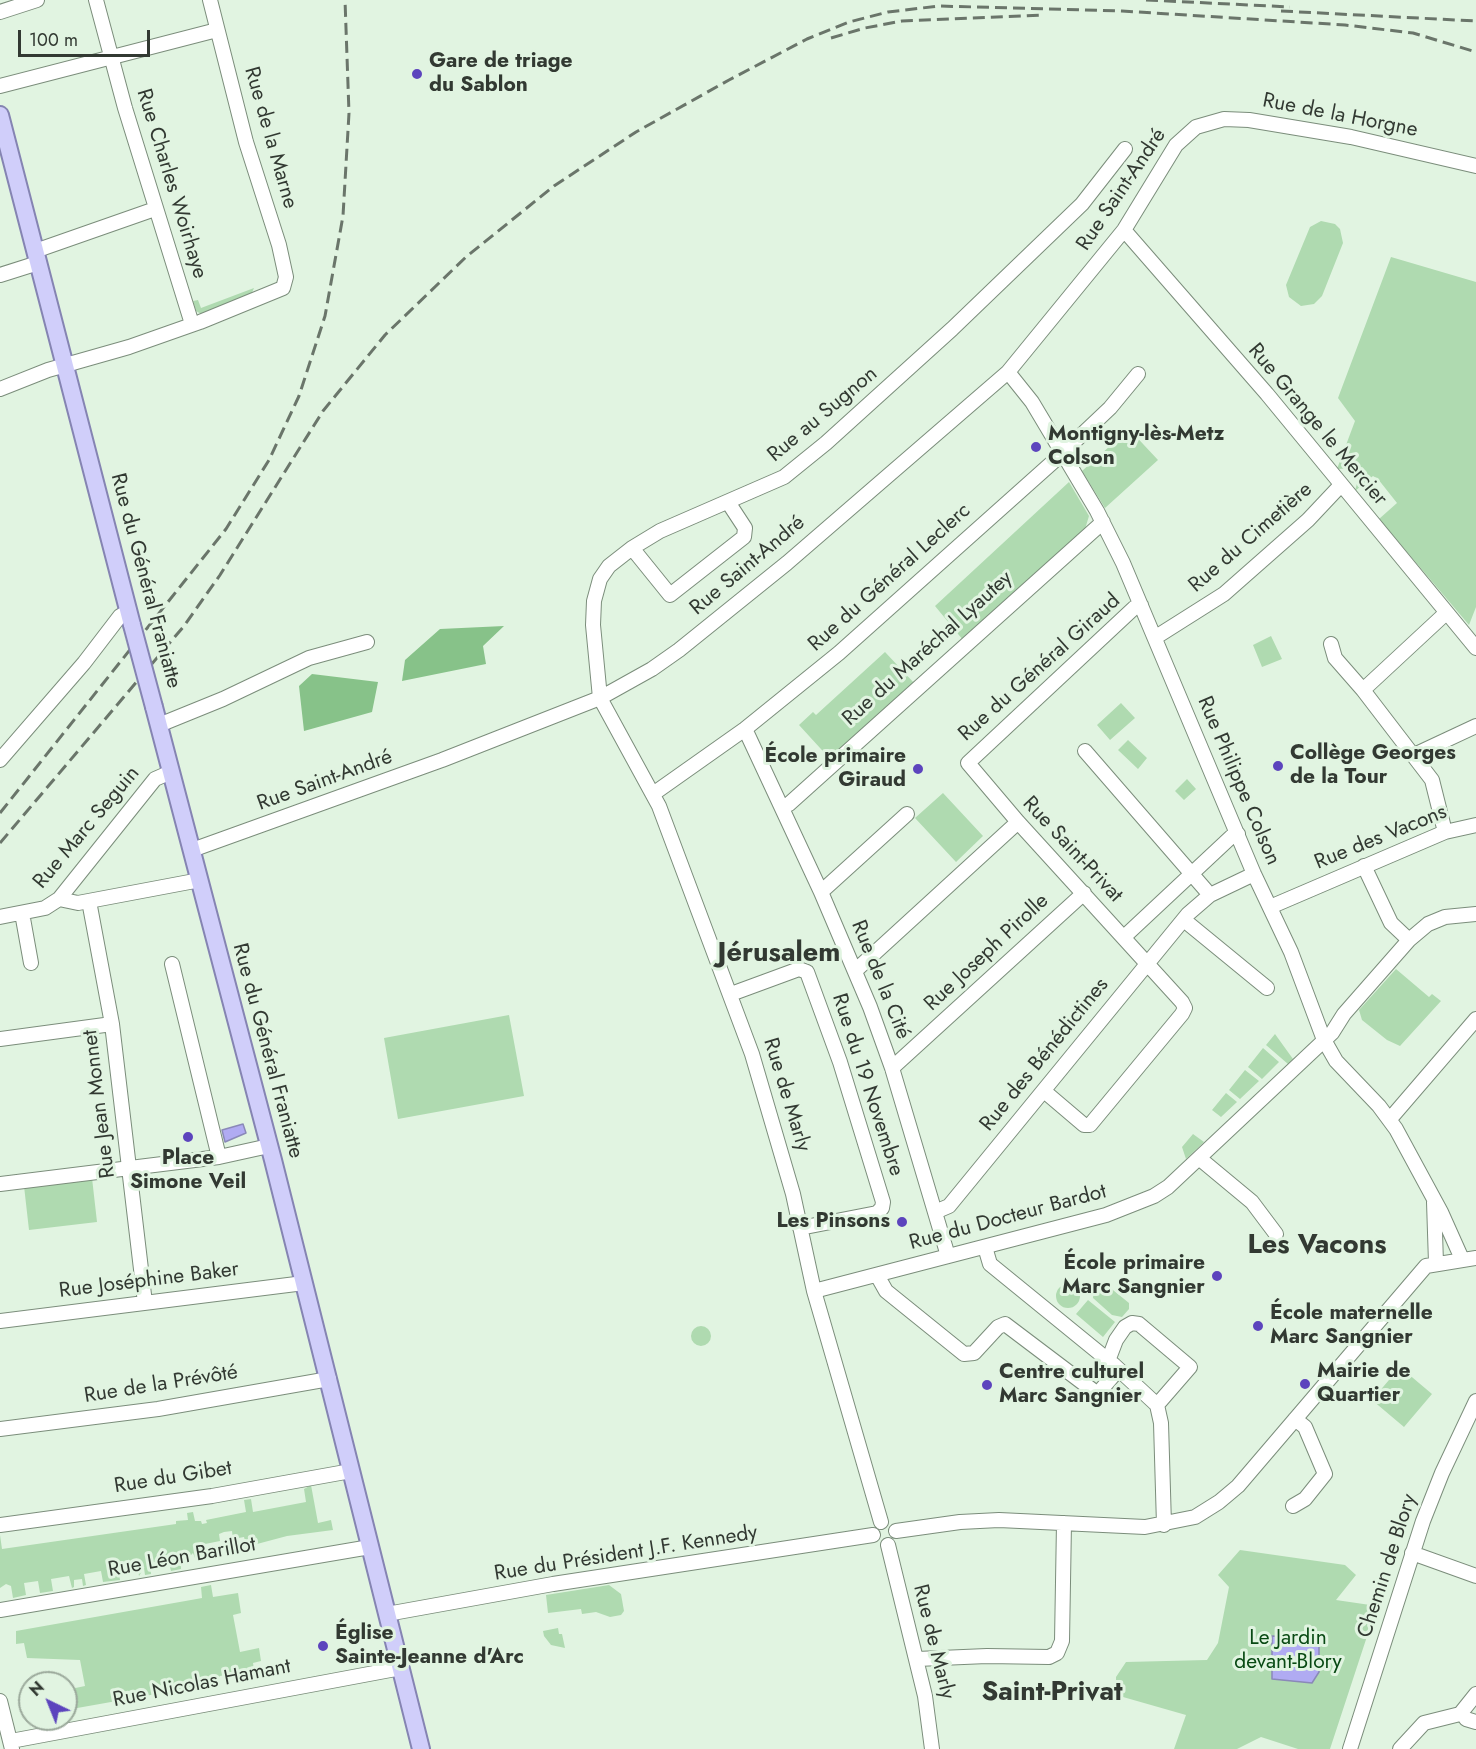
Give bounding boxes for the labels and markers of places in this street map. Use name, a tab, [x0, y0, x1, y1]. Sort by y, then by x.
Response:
place label: Gare de triage du Sablon	[429, 49, 573, 99]
marker: Gare de triage du Sablon	[410, 67, 424, 81]
place label: Montigny-lès-Metz Colson	[1048, 422, 1224, 472]
marker: Montigny-lès-Metz Colson	[1029, 440, 1043, 454]
place label: Collège Georges de la Tour	[1290, 741, 1456, 791]
place label: École primaire Giraud	[765, 744, 906, 794]
marker: Collège Georges de la Tour	[1271, 759, 1285, 773]
marker: École primaire Giraud	[911, 762, 925, 776]
marker: Place Simone Veil	[181, 1130, 195, 1144]
place label: Place Simone Veil	[130, 1146, 246, 1196]
place label: Les Pinsons	[776, 1209, 890, 1235]
marker: Les Pinsons	[895, 1215, 909, 1229]
place label: École primaire Marc Sangnier	[1062, 1251, 1205, 1301]
marker: École primaire Marc Sangnier	[1210, 1269, 1224, 1283]
place label: École maternelle Marc Sangnier	[1270, 1301, 1433, 1351]
marker: École maternelle Marc Sangnier	[1251, 1319, 1265, 1333]
place label: Mairie de Quartier	[1317, 1359, 1411, 1409]
place label: Centre culturel Marc Sangnier	[999, 1360, 1144, 1410]
marker: Mairie de Quartier	[1298, 1377, 1312, 1391]
marker: Centre culturel Marc Sangnier	[980, 1378, 994, 1392]
place label: Église Sainte-Jeanne d'Arc	[335, 1621, 524, 1671]
marker: Église Sainte-Jeanne d'Arc	[316, 1639, 330, 1653]

